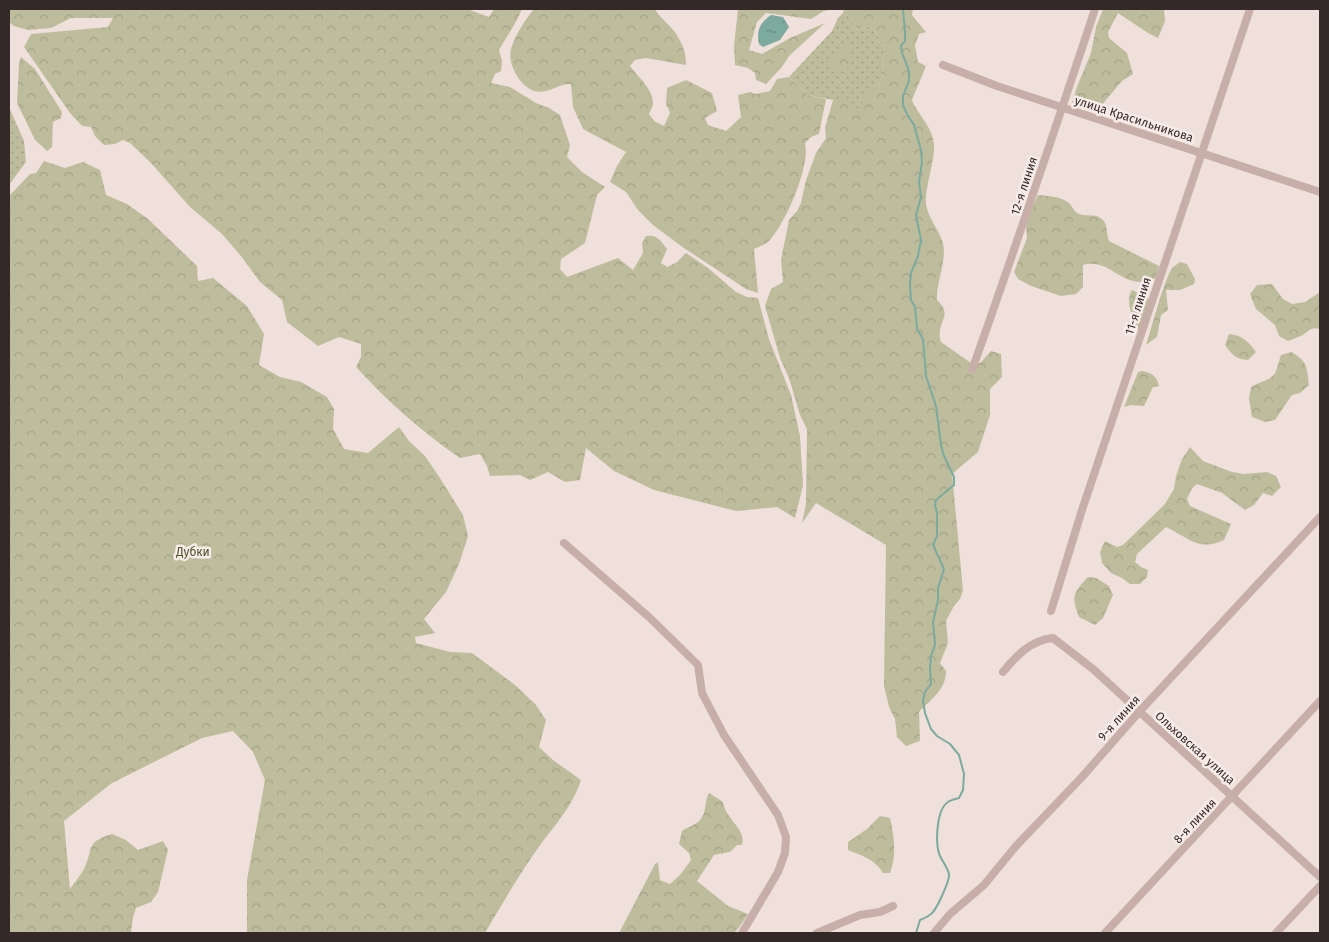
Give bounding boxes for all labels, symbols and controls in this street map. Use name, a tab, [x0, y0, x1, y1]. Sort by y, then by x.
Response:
street label: улица Красильникова	[1073, 93, 1195, 145]
street label: 12-я линия	[1008, 155, 1040, 217]
street label: 11-я линия	[1122, 275, 1154, 337]
park label: Дубки	[175, 545, 210, 559]
street label: 9-я линия	[1095, 693, 1143, 743]
street label: Ольховская улица	[1152, 709, 1238, 787]
street label: 8-я линия	[1171, 796, 1219, 846]

